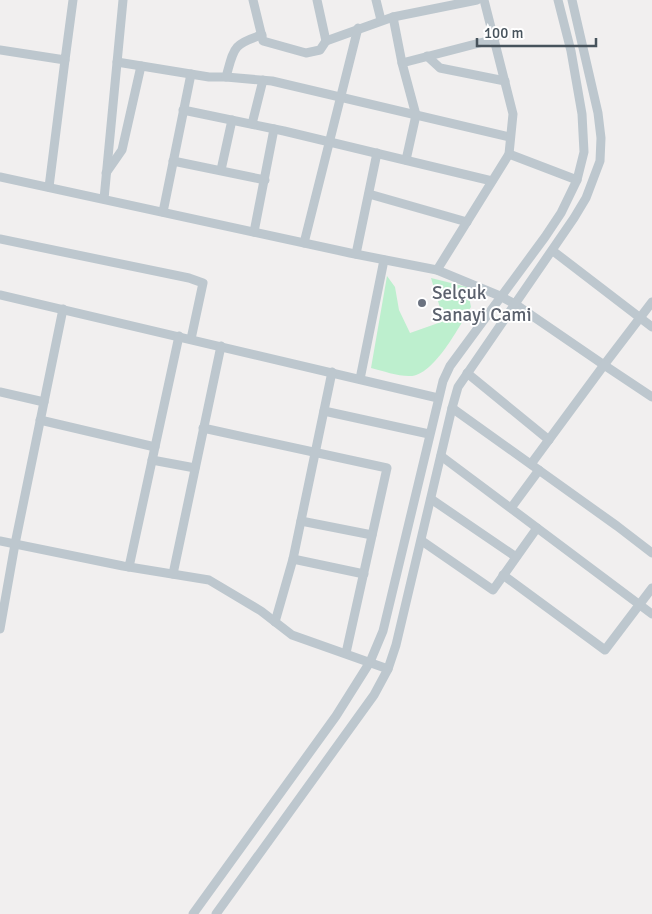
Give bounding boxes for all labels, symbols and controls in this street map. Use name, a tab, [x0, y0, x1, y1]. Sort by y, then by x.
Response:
scale bar	[477, 15, 596, 47]
text: 100 m	[484, 24, 524, 42]
place label: Selçuk Sanayi Cami	[432, 281, 532, 327]
marker: Selçuk Sanayi Cami	[416, 297, 428, 309]

